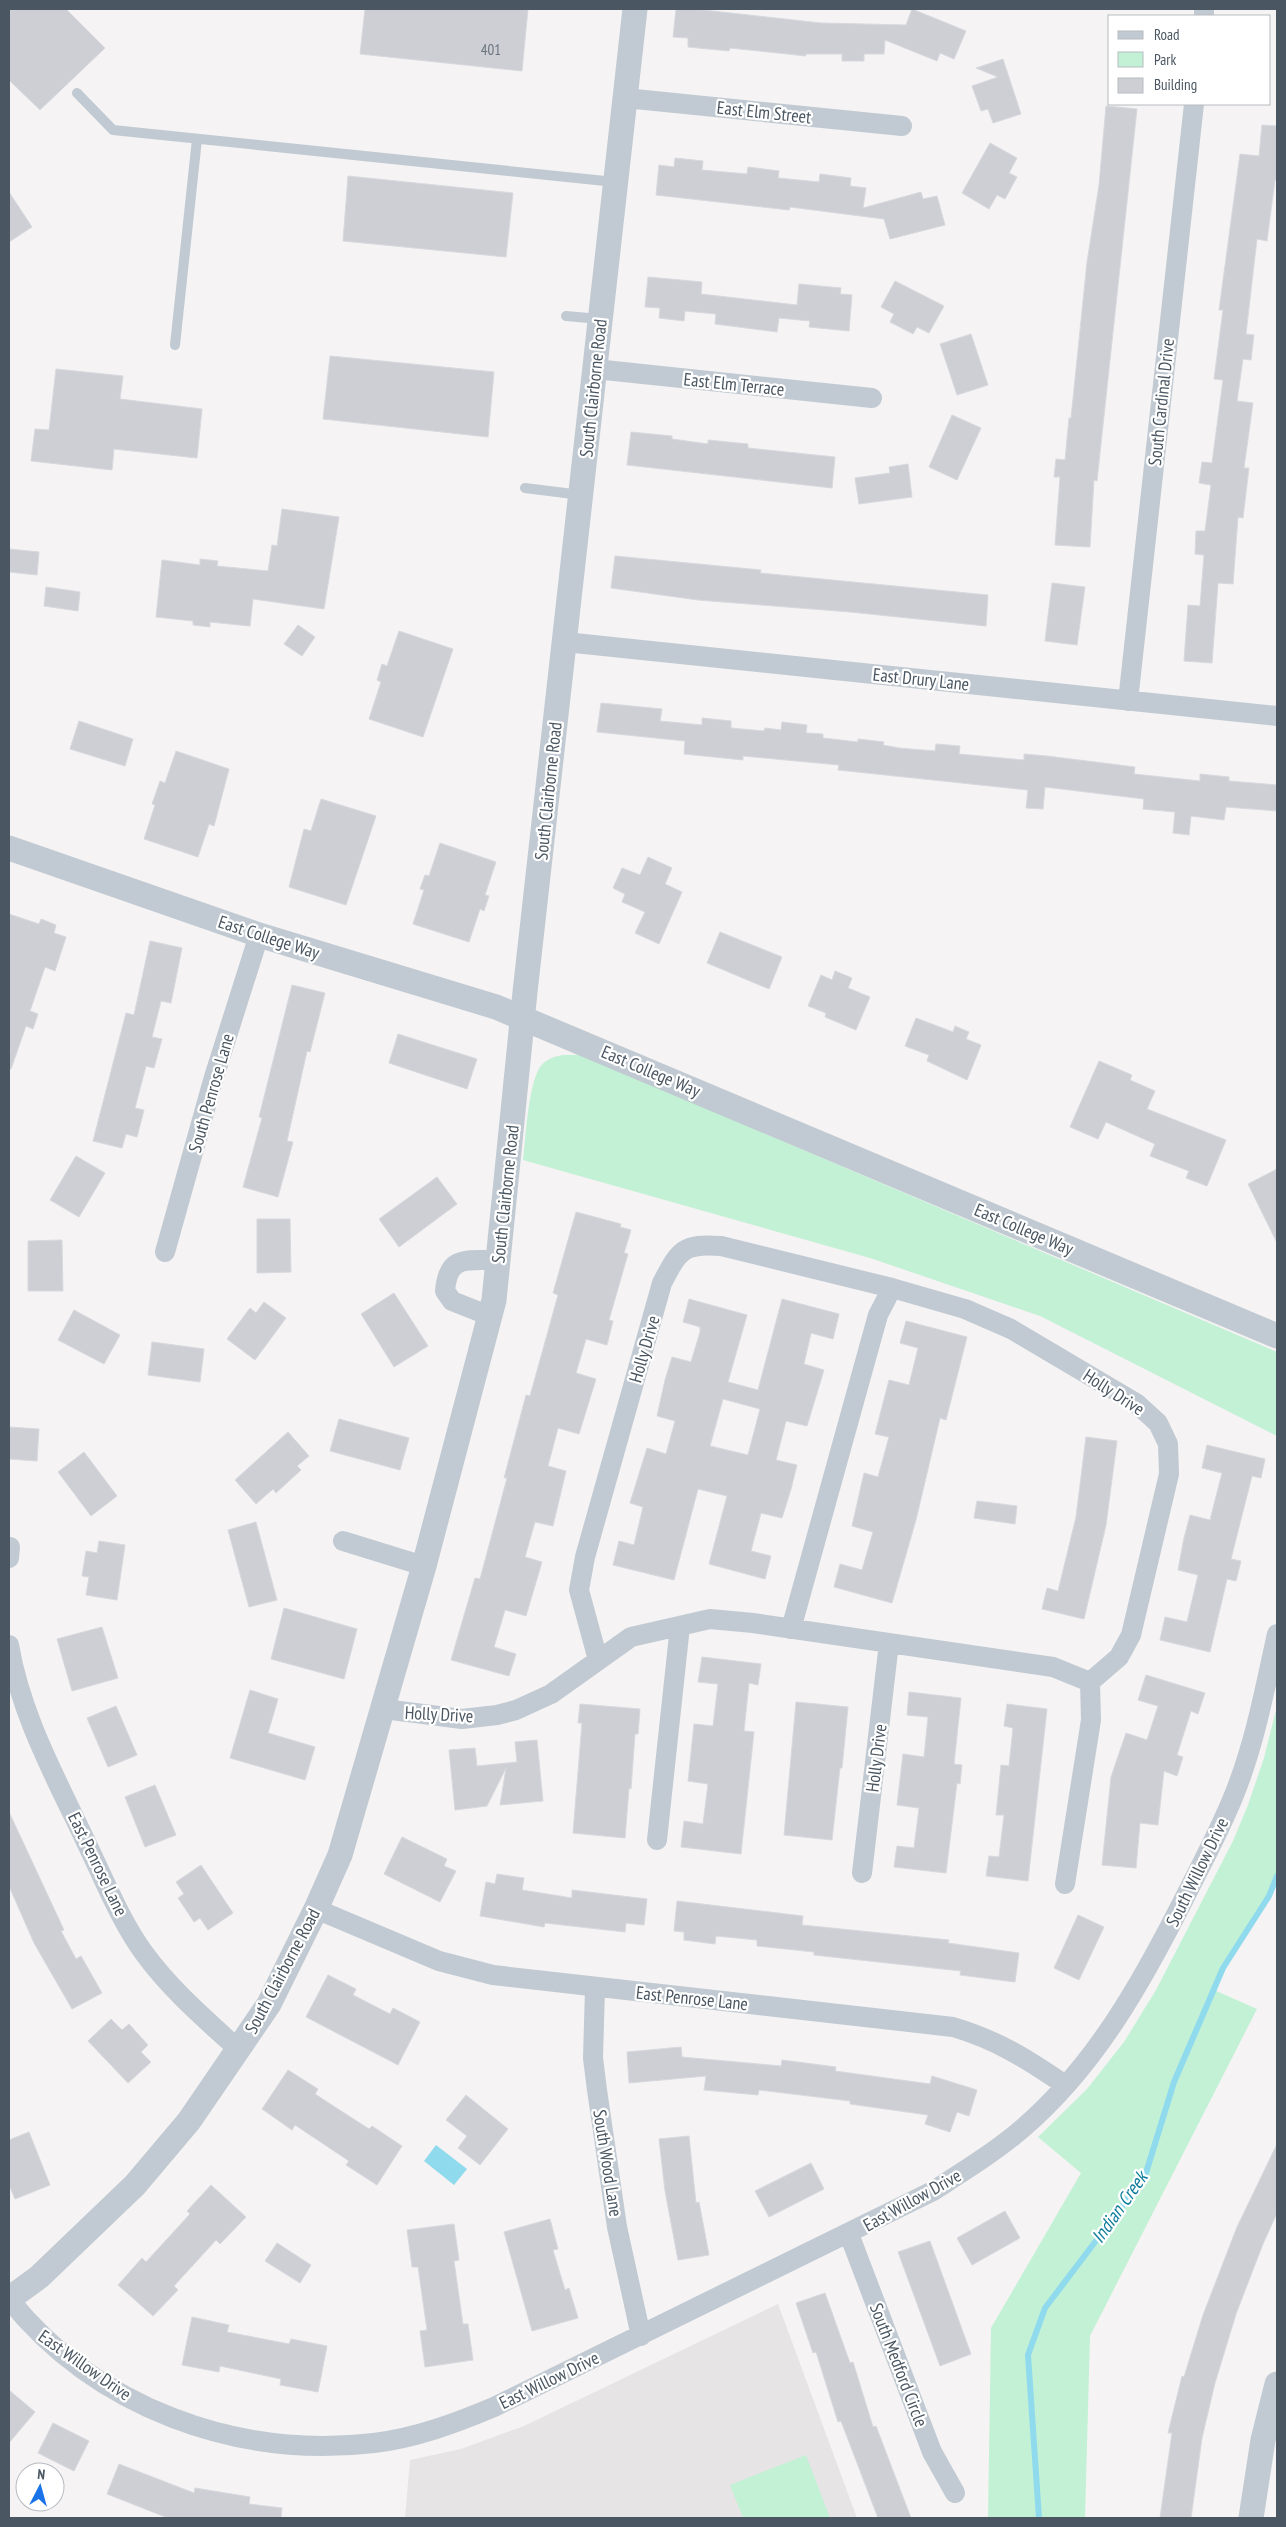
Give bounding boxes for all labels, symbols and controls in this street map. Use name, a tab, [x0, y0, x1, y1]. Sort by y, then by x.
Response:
legend	[1108, 15, 1271, 105]
text: Road	[1154, 25, 1180, 44]
house number: 401	[481, 40, 501, 59]
text: Park	[1154, 50, 1176, 69]
text: Building	[1154, 75, 1197, 94]
street label: East Elm Street	[716, 96, 812, 128]
street label: South Clairborne Road	[574, 318, 612, 458]
street label: South Cardinal Drive	[1143, 337, 1179, 467]
street label: East Elm Terrace	[683, 367, 785, 401]
street label: East Drury Lane	[872, 663, 970, 695]
street label: South Clairborne Road	[529, 721, 567, 861]
street label: East College Way	[215, 910, 323, 964]
street label: South Penrose Lane	[183, 1031, 239, 1155]
street label: East College Way	[598, 1040, 704, 1102]
street label: South Clairborne Road	[486, 1124, 524, 1264]
street label: East College Way	[971, 1198, 1077, 1260]
street label: Holly Drive	[623, 1313, 665, 1385]
street label: Holly Drive	[1079, 1364, 1149, 1420]
street label: Holly Drive	[404, 1701, 474, 1727]
street label: Holly Drive	[860, 1723, 892, 1793]
street label: East Penrose Lane	[63, 1808, 133, 1920]
street label: South Willow Drive	[1161, 1814, 1233, 1930]
street label: South Clairborne Road	[239, 1904, 325, 2038]
street label: East Penrose Lane	[635, 1981, 749, 2015]
street label: South Wood Lane	[588, 2108, 628, 2218]
street label: East Willow Drive	[859, 2164, 965, 2236]
water label: Indian Creek	[1086, 2165, 1154, 2247]
street label: South Medford Circle	[865, 2300, 933, 2430]
street label: East Willow Drive	[34, 2325, 136, 2405]
street label: East Willow Drive	[495, 2346, 603, 2414]
north arrow	[15, 2462, 65, 2512]
text: N	[37, 2465, 46, 2483]

